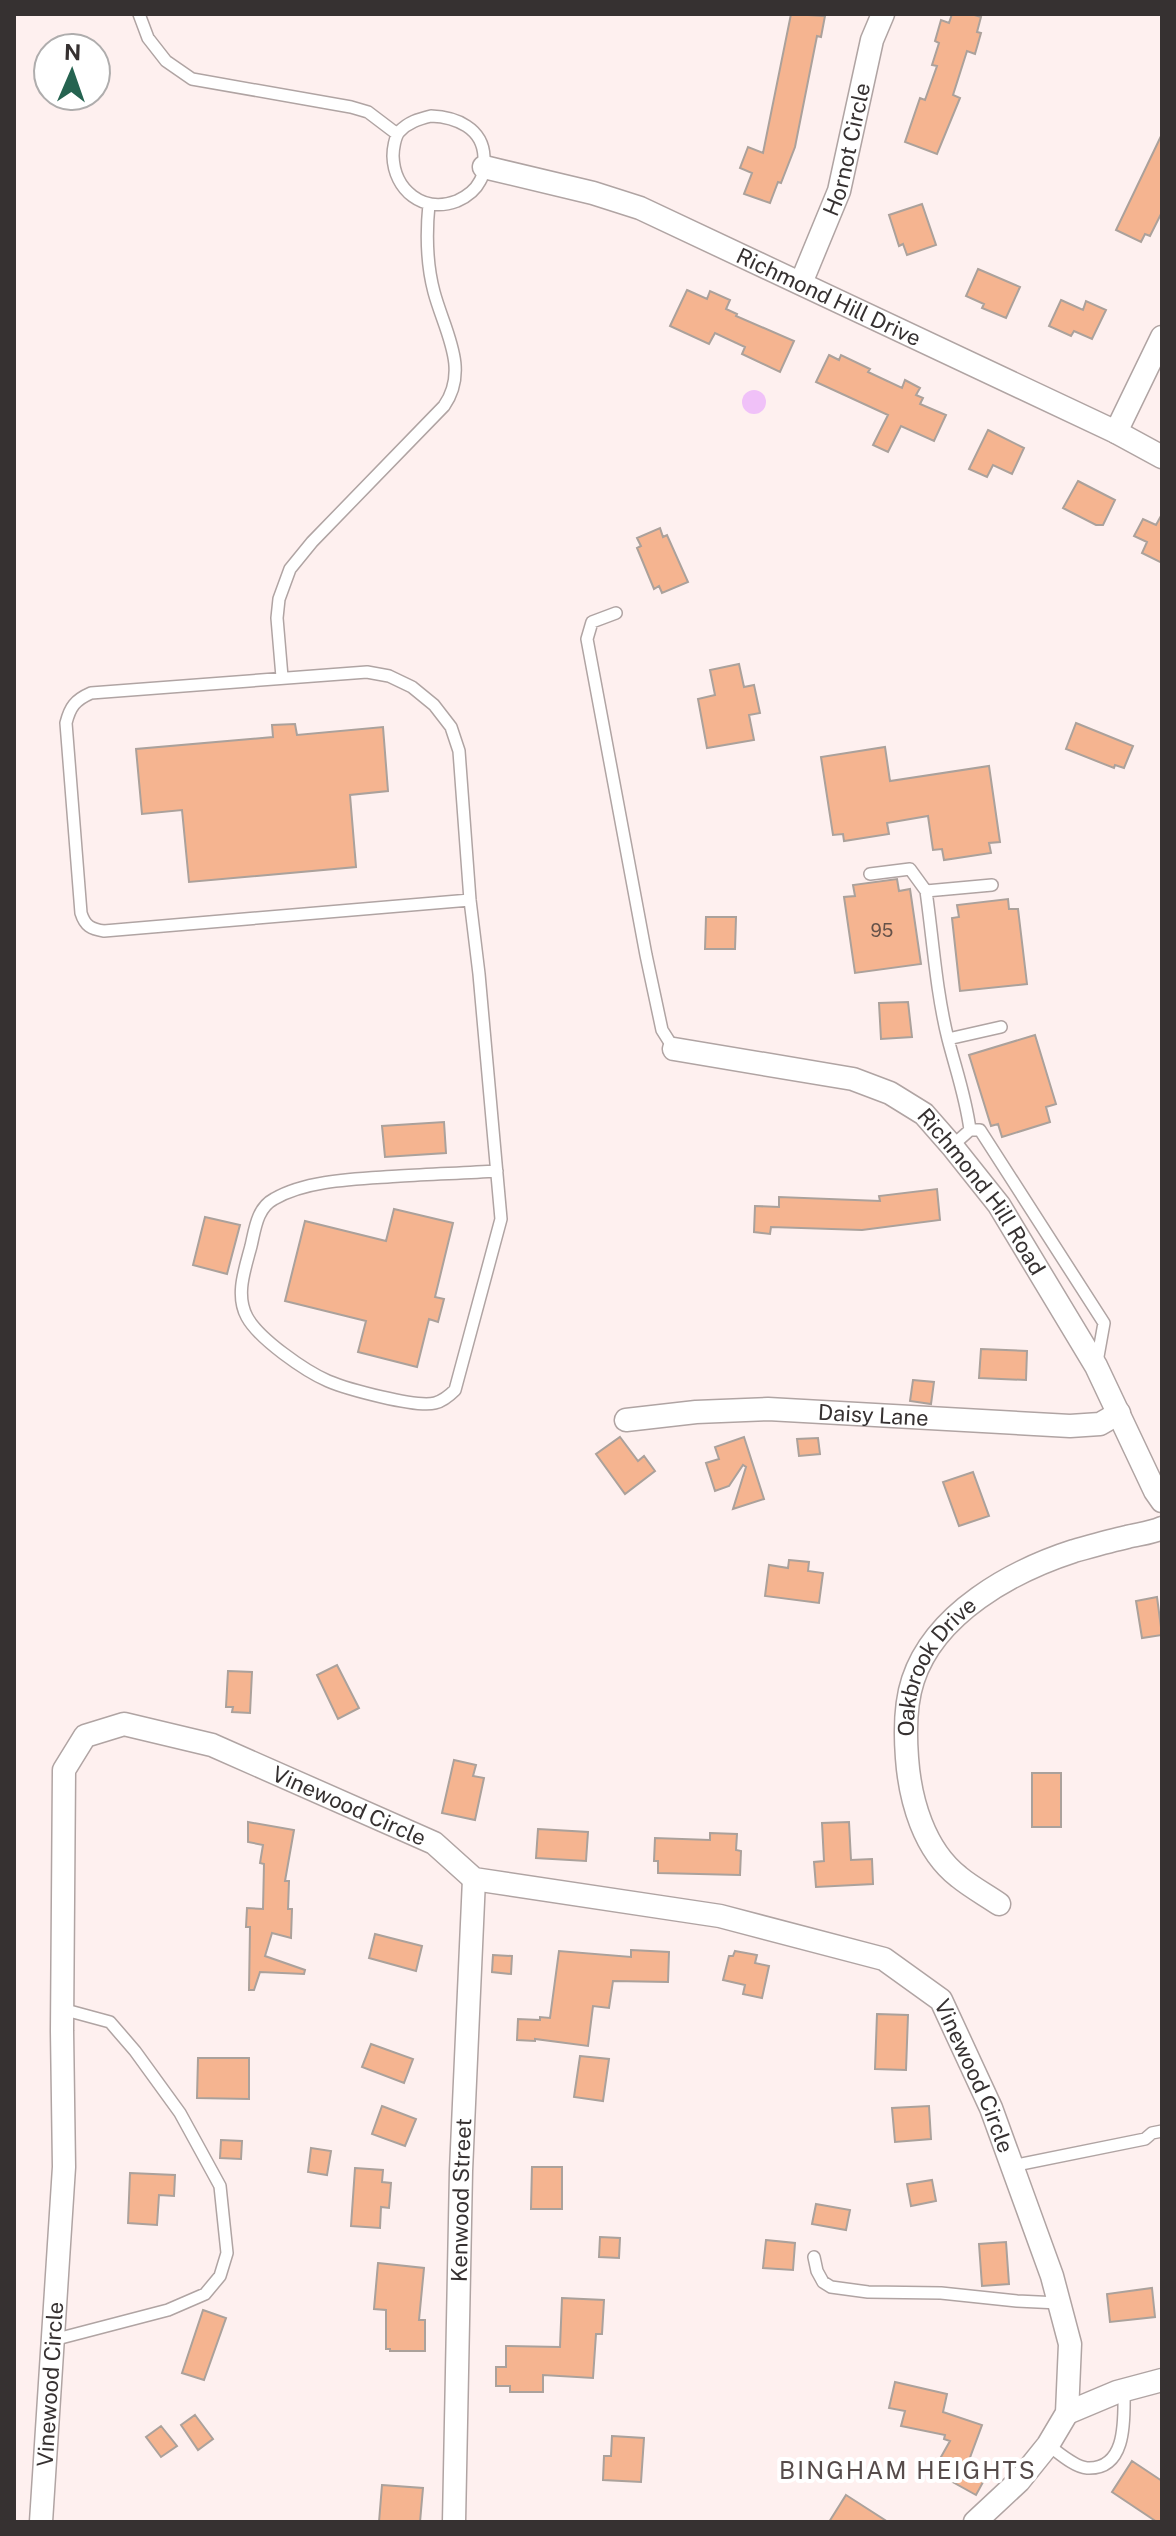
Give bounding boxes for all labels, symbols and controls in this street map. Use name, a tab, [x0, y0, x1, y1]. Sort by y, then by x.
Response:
north arrow	[32, 32, 112, 112]
text: N	[64, 39, 82, 65]
street label: Hornot Circle	[817, 80, 875, 220]
street label: Richmond Hill Drive	[732, 242, 925, 351]
house number: 95	[871, 920, 893, 941]
street label: Richmond Hill Road	[912, 1103, 1051, 1280]
street label: Daisy Lane	[817, 1399, 929, 1431]
street label: Oakbrook Drive	[893, 1592, 981, 1737]
street label: Vinewood Circle	[268, 1760, 430, 1851]
street label: Vinewood Circle	[929, 1995, 1019, 2156]
street label: Kenwood Street	[446, 2118, 476, 2282]
street label: Vinewood Circle	[32, 2301, 68, 2468]
district label: BINGHAM HEIGHTS	[779, 2456, 1037, 2484]

